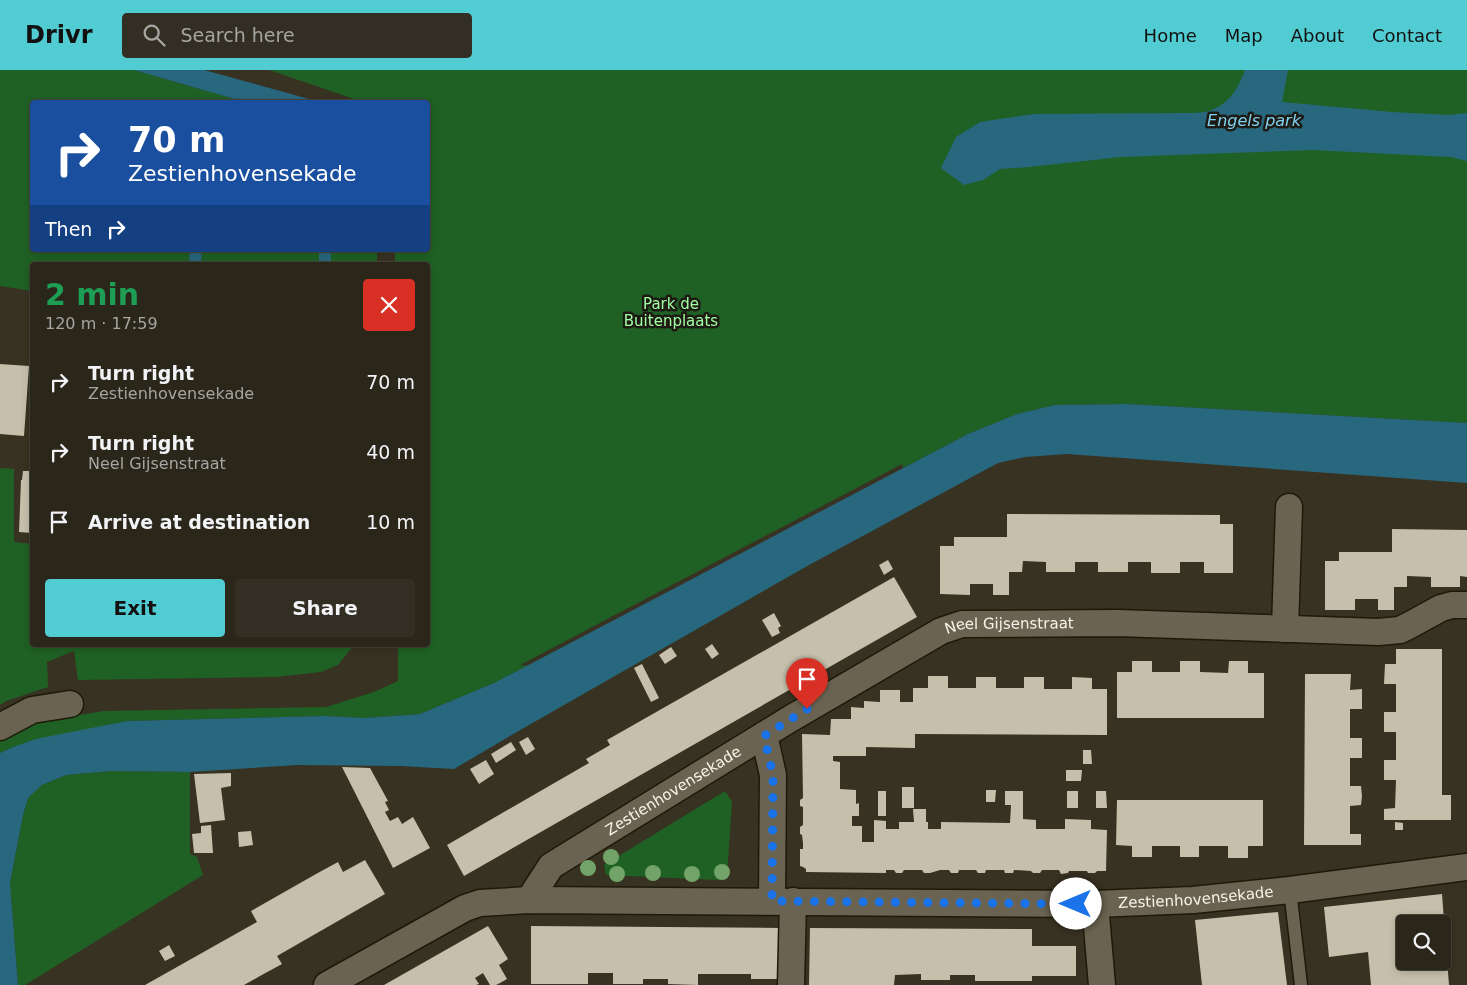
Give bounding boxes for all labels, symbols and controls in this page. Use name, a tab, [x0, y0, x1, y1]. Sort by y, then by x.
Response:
search box	[122, 13, 472, 58]
text: Drivr	[25, 21, 92, 49]
icon: search	[140, 21, 168, 49]
text: Search here	[180, 24, 295, 46]
text: Home	[1144, 25, 1197, 46]
text: Map	[1225, 25, 1263, 46]
text: About	[1291, 25, 1344, 46]
text: Contact	[1372, 25, 1442, 46]
water label: Engels park	[1207, 111, 1302, 130]
icon: right	[45, 120, 110, 185]
text: 70 m	[128, 120, 225, 160]
text: Zestienhovensekade	[128, 161, 357, 186]
icon: right	[102, 215, 130, 243]
text: Then	[45, 218, 92, 240]
text: 2 min	[45, 277, 139, 312]
button: close	[363, 279, 415, 331]
park label: Park de Buitenplaats	[624, 295, 718, 330]
text: 120 m · 17:59	[45, 314, 158, 333]
text: Turn right	[88, 362, 194, 384]
icon: right	[45, 368, 73, 396]
text: 70 m	[366, 371, 415, 393]
text: Zestienhovensekade	[88, 384, 254, 403]
text: Turn right	[88, 432, 194, 454]
icon: right	[45, 438, 73, 466]
text: 40 m	[366, 441, 415, 463]
text: Neel Gijsenstraat	[88, 454, 226, 473]
icon: arrive	[45, 508, 73, 536]
text: Arrive at destination	[88, 511, 310, 533]
text: 10 m	[366, 511, 415, 533]
button: Exit	[45, 579, 225, 637]
button: Share	[235, 579, 415, 637]
street label: Neel Gijsenstraat	[942, 614, 1074, 638]
pin	[786, 658, 828, 709]
icon: arrive	[793, 665, 821, 693]
street label: Zestienhovensekade	[602, 742, 744, 839]
position arrow	[1049, 877, 1101, 929]
street label: Zestienhovensekade	[1118, 883, 1274, 912]
map controls	[1396, 915, 1451, 970]
button: search	[1396, 915, 1451, 970]

